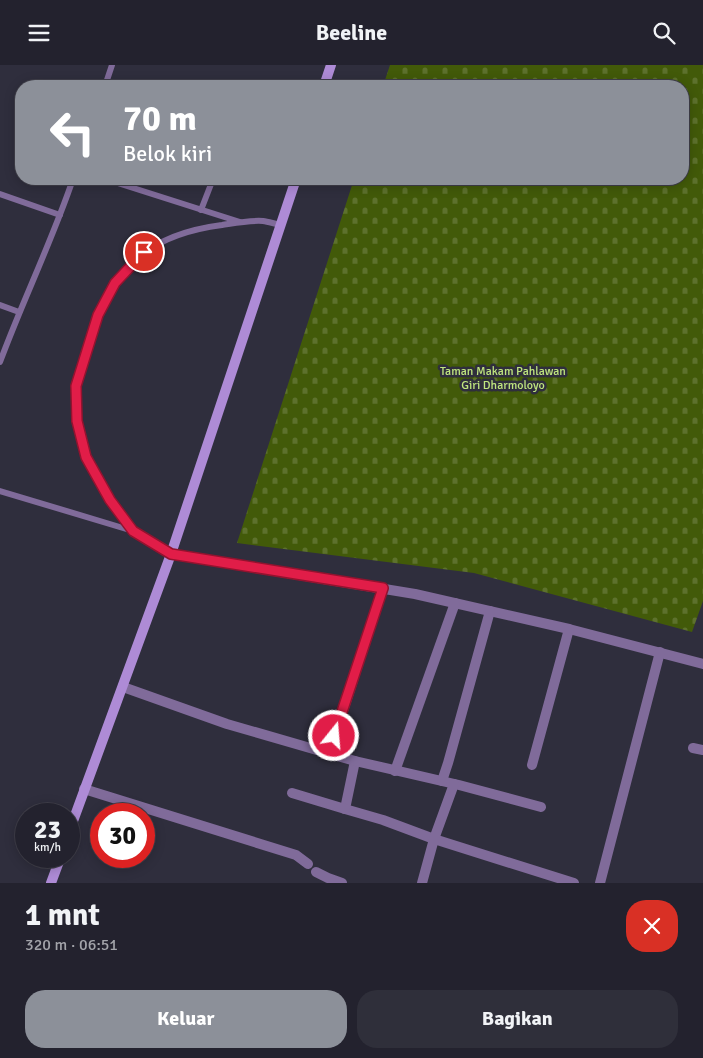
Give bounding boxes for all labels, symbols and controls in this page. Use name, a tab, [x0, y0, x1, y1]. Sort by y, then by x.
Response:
icon: menu	[25, 19, 53, 47]
text: Beeline	[316, 19, 387, 46]
icon: search	[650, 19, 678, 47]
text: 70 m	[123, 97, 197, 140]
icon: left	[40, 100, 105, 165]
text: Belok kiri	[123, 140, 212, 167]
pin	[123, 231, 165, 273]
icon: arrive	[130, 238, 158, 266]
park label: Taman Makam Pahlawan Giri Dharmoloyo	[440, 364, 566, 393]
position arrow	[307, 709, 359, 761]
speed limit sign: 30	[90, 803, 155, 868]
text: 23	[34, 814, 61, 845]
text: km/h	[34, 840, 61, 855]
text: 1 mnt	[25, 897, 100, 934]
button: close	[626, 900, 678, 952]
text: 320 m · 06:51	[25, 935, 118, 955]
button: Keluar	[25, 990, 347, 1048]
button: Bagikan	[357, 990, 678, 1048]

